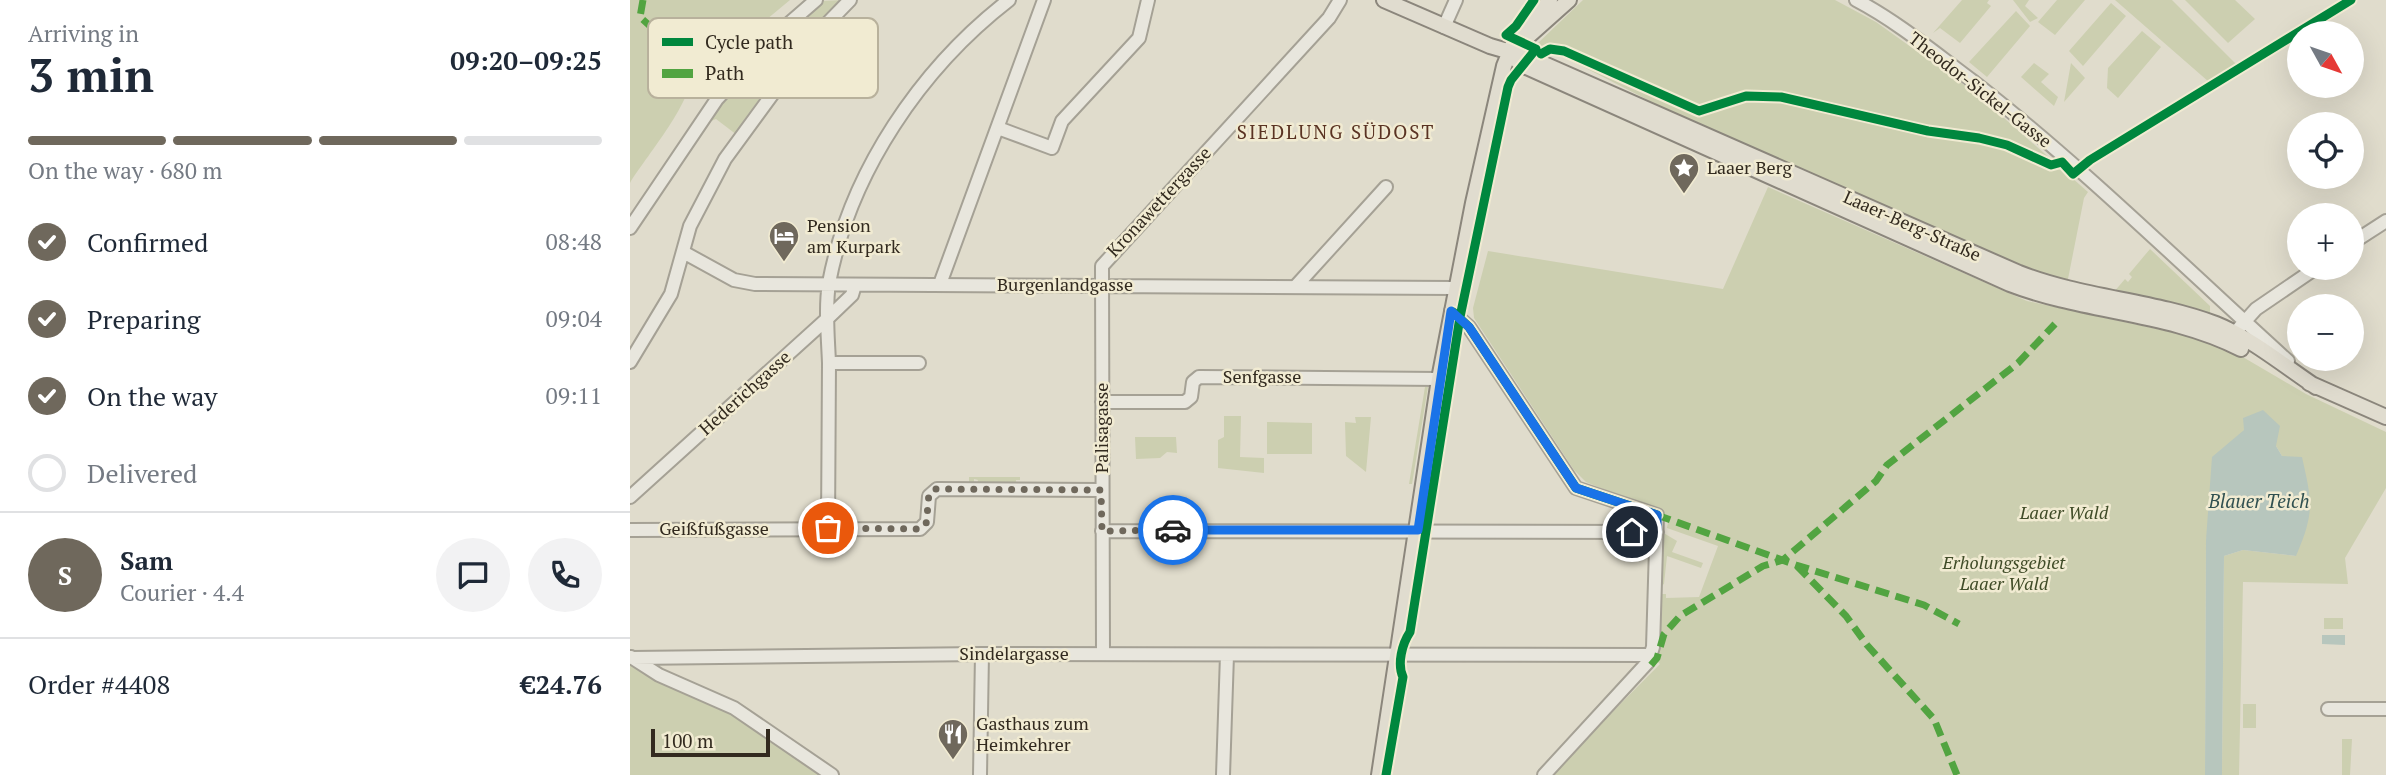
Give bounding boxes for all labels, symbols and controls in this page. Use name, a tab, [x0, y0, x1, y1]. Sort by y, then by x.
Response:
text: Arriving in	[28, 18, 139, 49]
legend	[648, 18, 878, 98]
north arrow	[2287, 21, 2364, 98]
map controls	[2287, 21, 2364, 371]
street label: Theodor-Sickel-Gasse	[1904, 26, 2057, 153]
text: Cycle path	[705, 29, 793, 54]
text: 09:20–09:25	[450, 43, 602, 77]
text: 3 min	[28, 44, 154, 105]
text: Path	[705, 60, 744, 85]
button: locate	[2287, 112, 2364, 189]
district label: SIEDLUNG SÜDOST	[1237, 119, 1435, 144]
street label: Kronawettergasse	[1101, 141, 1216, 262]
place icon: Laaer Berg	[1667, 151, 1701, 195]
text: On the way · 680 m	[28, 155, 222, 186]
place label: Laaer Berg	[1707, 155, 1792, 179]
street label: Laaer-Berg-Straße	[1840, 184, 1985, 266]
button: +	[2287, 203, 2364, 280]
place label: Pension am Kurpark	[807, 213, 901, 258]
hotel icon: Pension am Kurpark	[767, 219, 801, 263]
icon: check	[28, 223, 66, 261]
text: Confirmed	[87, 225, 208, 259]
text: 08:48	[545, 226, 602, 257]
street label: Burgenlandgasse	[997, 272, 1133, 296]
button: −	[2287, 294, 2364, 371]
icon: check	[28, 300, 66, 338]
text: Preparing	[87, 302, 200, 336]
text: 09:04	[545, 303, 602, 334]
street label: Hederichgasse	[693, 345, 795, 440]
street label: Senfgasse	[1223, 364, 1301, 388]
icon: check	[28, 377, 66, 415]
text: On the way	[87, 379, 218, 413]
text: 09:11	[545, 380, 602, 411]
street label: Palisagasse	[1089, 383, 1113, 473]
text: Delivered	[87, 456, 197, 490]
water label: Blauer Teich	[2207, 488, 2310, 513]
courier	[1138, 495, 1208, 565]
pin	[798, 498, 858, 558]
park label: Laaer Wald	[2019, 500, 2109, 524]
pin	[1602, 502, 1662, 562]
icon: bag	[809, 509, 847, 547]
icon: car	[1154, 511, 1192, 549]
icon: home	[1613, 513, 1651, 551]
street label: Geißfußgasse	[659, 516, 769, 540]
button: chat	[436, 538, 510, 612]
button: phone	[528, 538, 602, 612]
text: Sam	[120, 543, 173, 577]
park label: Erholungsgebiet Laaer Wald	[1942, 550, 2066, 595]
text: S	[58, 558, 72, 592]
text: Courier · 4.4	[120, 577, 244, 608]
street label: Sindelargasse	[959, 641, 1069, 665]
text: Order #4408	[28, 667, 170, 701]
text: €24.76	[521, 667, 602, 701]
place label: Gasthaus zum Heimkehrer	[976, 711, 1089, 756]
restaurant icon: Gasthaus zum Heimkehrer	[936, 717, 970, 761]
scale bar	[651, 726, 770, 758]
text: 100 m	[662, 728, 713, 753]

